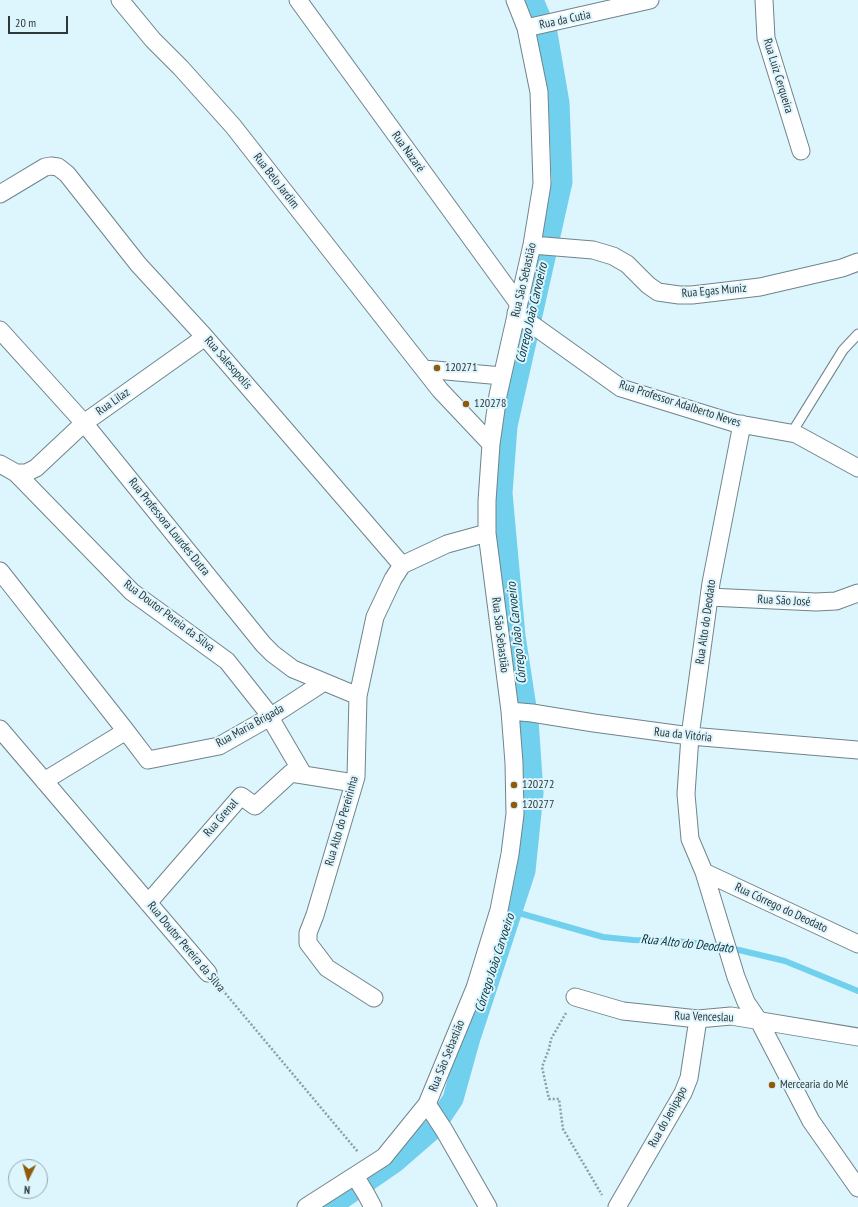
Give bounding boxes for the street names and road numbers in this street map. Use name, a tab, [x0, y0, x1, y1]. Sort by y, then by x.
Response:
street label: Rua da Cutia	[538, 8, 592, 32]
street label: Rua Luiz Cerqueira	[760, 37, 796, 115]
street label: Rua Nazaré	[388, 129, 428, 175]
street label: Rua Belo Jardim	[250, 151, 302, 211]
street label: Rua São Sebastião	[508, 241, 540, 319]
street label: Rua Egas Muniz	[681, 281, 747, 301]
street label: Rua Salesopolis	[201, 334, 255, 392]
street label: Rua Professor Adalberto Neves	[617, 378, 743, 430]
street label: Rua Lilaz	[93, 385, 133, 419]
street label: Rua Professora Lourdes Dutra	[125, 475, 213, 579]
street label: Rua Doutor Pereia da Silva	[121, 577, 217, 655]
street label: Rua Alto do Deodato	[693, 579, 719, 665]
street label: Rua São José	[757, 592, 811, 610]
street label: Rua São Sebastião	[488, 596, 512, 674]
street label: Rua Maria Brigada	[213, 701, 287, 751]
street label: Rua da Vitória	[653, 725, 713, 745]
street label: Rua Alto do Pereirinha	[322, 774, 362, 868]
street label: Rua Grenal	[201, 796, 241, 840]
street label: Rua Córrego do Deodato	[732, 880, 830, 936]
street label: Rua Doutor Pereira da Silva	[144, 899, 228, 995]
street label: Rua Venceslau	[674, 1009, 734, 1025]
street label: Rua São Sebastião	[426, 1018, 468, 1094]
street label: Rua do Jenipapo	[645, 1084, 691, 1150]

